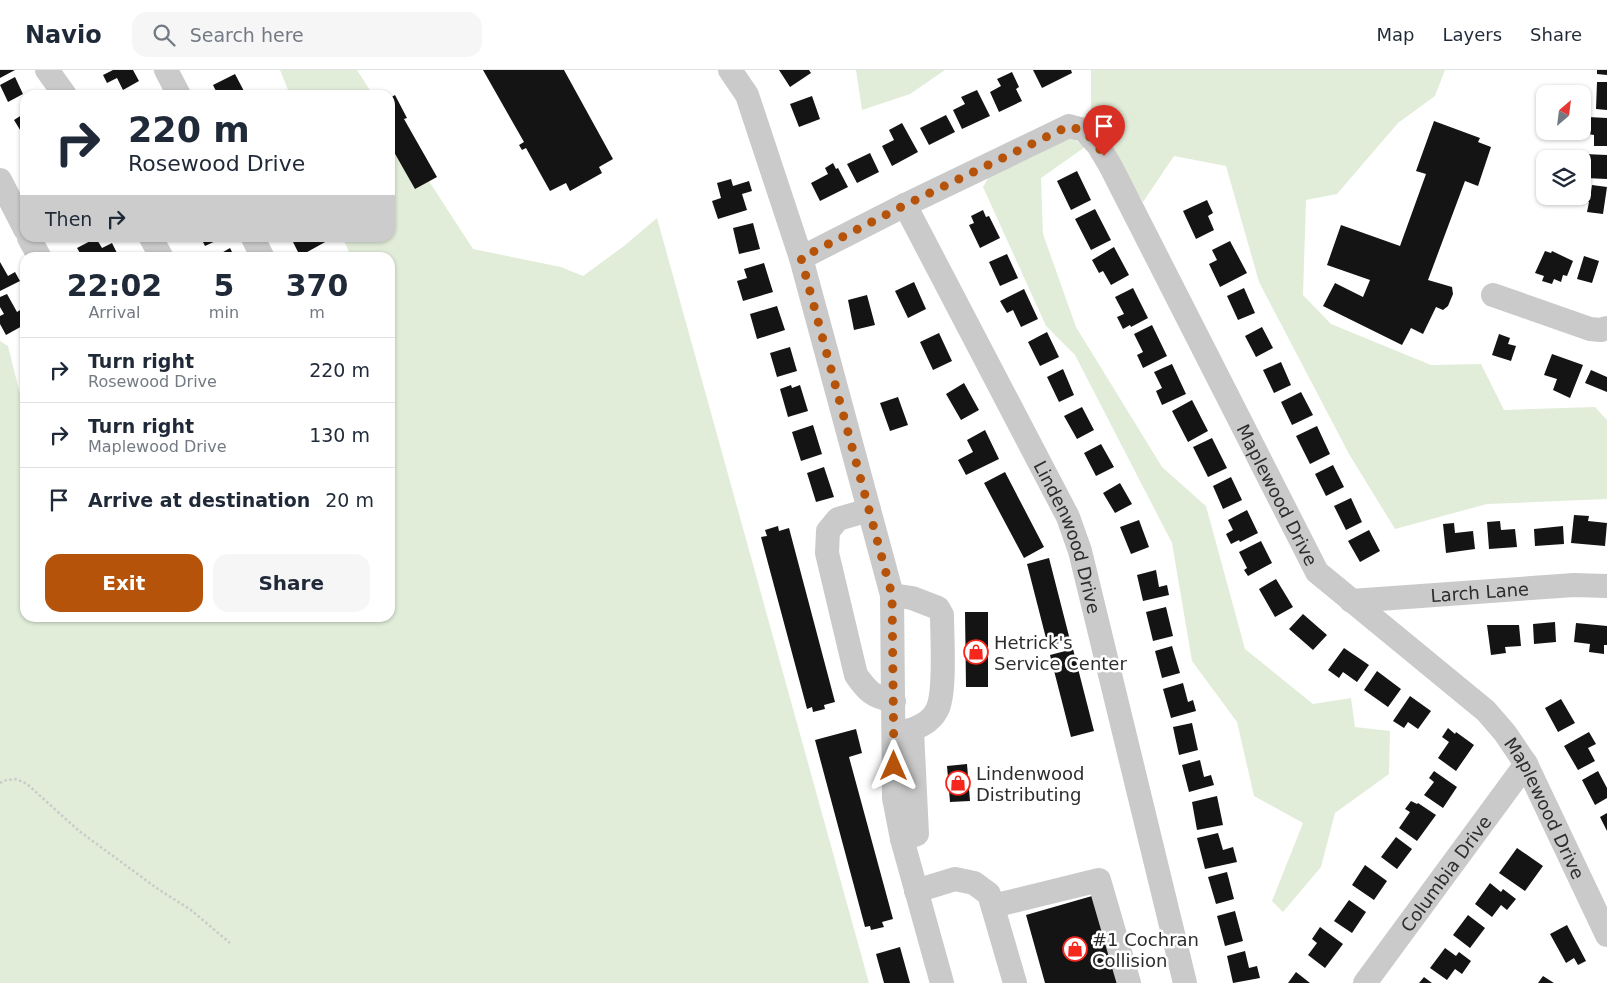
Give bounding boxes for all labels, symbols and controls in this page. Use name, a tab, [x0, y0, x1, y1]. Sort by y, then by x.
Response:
search box	[132, 12, 482, 57]
text: Navio	[25, 21, 102, 49]
icon: search	[150, 21, 178, 49]
text: Search here	[190, 24, 304, 46]
text: Map	[1376, 24, 1414, 45]
text: Layers	[1442, 24, 1502, 45]
text: Share	[1530, 24, 1582, 45]
north arrow	[1536, 85, 1591, 140]
map controls	[1536, 85, 1591, 205]
pin	[1083, 105, 1125, 156]
icon: right	[45, 110, 110, 175]
text: 220 m	[128, 110, 250, 150]
icon: arrive	[1090, 112, 1118, 140]
button: layers	[1536, 150, 1591, 205]
text: Rosewood Drive	[128, 151, 305, 176]
icon: right	[102, 205, 130, 233]
text: Then	[45, 208, 92, 230]
text: 22:02	[67, 268, 162, 303]
text: 5	[213, 268, 234, 303]
text: 370	[286, 268, 348, 303]
text: Arrival	[88, 303, 140, 322]
text: min	[209, 303, 239, 322]
text: m	[309, 303, 325, 322]
text: Turn right	[88, 350, 194, 372]
icon: right	[45, 356, 73, 384]
text: 220 m	[309, 359, 370, 381]
text: Rosewood Drive	[88, 372, 217, 391]
text: Turn right	[88, 415, 194, 437]
street label: Maplewood Drive	[1233, 420, 1322, 569]
icon: right	[45, 421, 73, 449]
text: 130 m	[309, 424, 370, 446]
text: Maplewood Drive	[88, 437, 227, 456]
street label: Lindenwood Drive	[1030, 457, 1105, 616]
icon: arrive	[45, 486, 73, 514]
text: Arrive at destination	[88, 489, 310, 511]
text: 20 m	[325, 489, 374, 511]
button: Exit	[45, 554, 203, 612]
button: Share	[213, 554, 370, 612]
street label: Larch Lane	[1430, 578, 1530, 606]
place label: Hetrick's Service Center	[994, 632, 1127, 674]
shop icon: Hetrick's Service Center	[963, 639, 989, 665]
street label: Maplewood Drive	[1500, 733, 1589, 882]
position arrow	[867, 739, 919, 791]
place label: Lindenwood Distributing	[976, 763, 1085, 805]
shop icon: Lindenwood Distributing	[945, 770, 971, 796]
street label: Columbia Drive	[1396, 811, 1495, 936]
place label: #1 Cochran Collision	[1092, 929, 1199, 971]
shop icon: #1 Cochran Collision	[1062, 936, 1088, 962]

